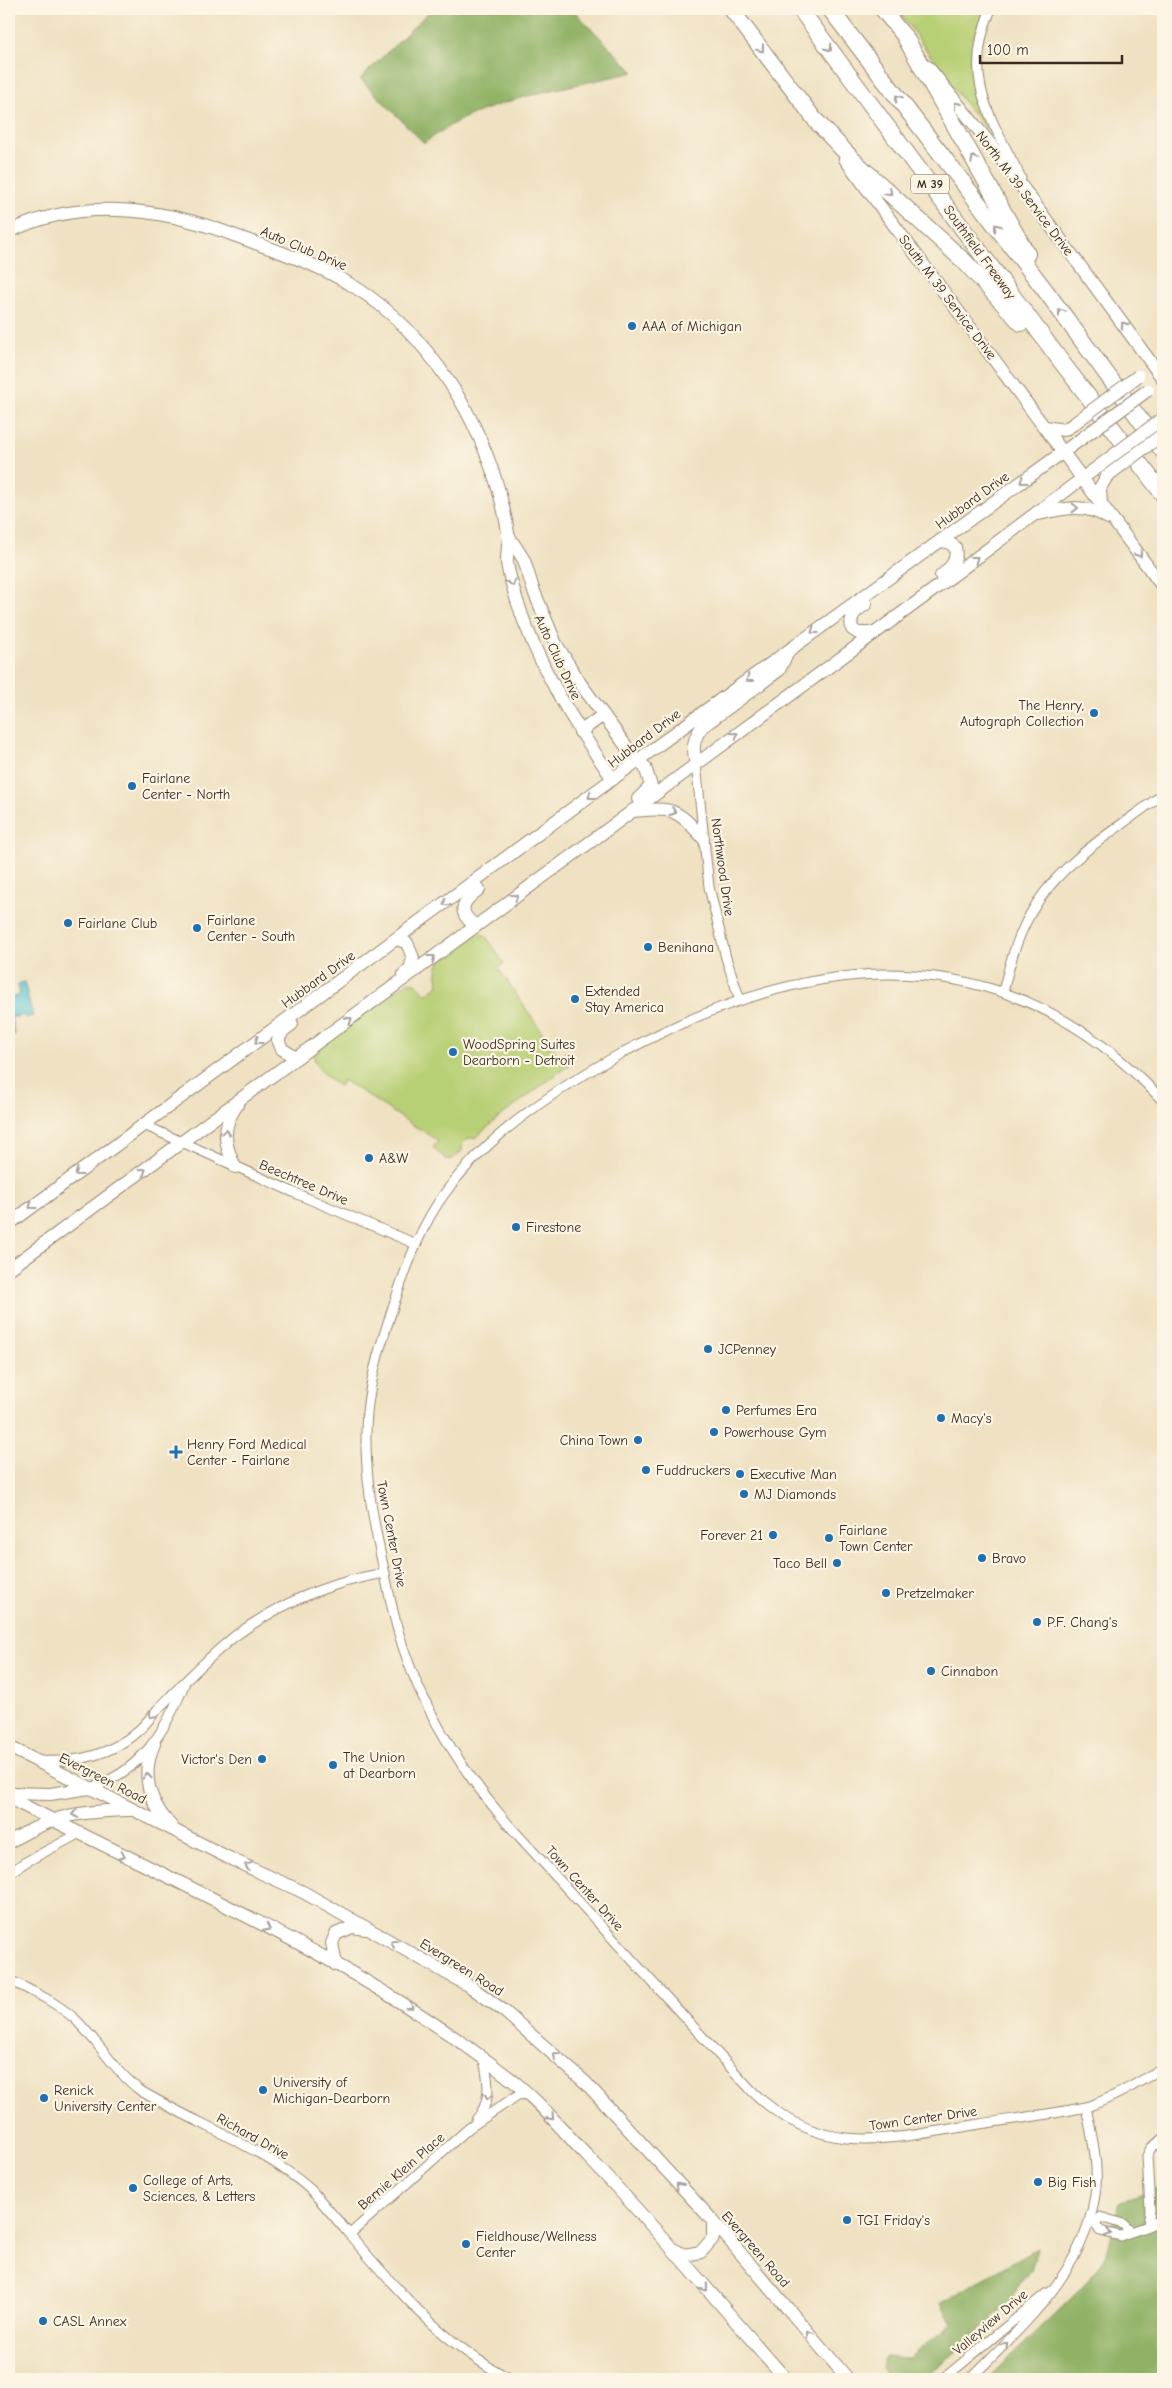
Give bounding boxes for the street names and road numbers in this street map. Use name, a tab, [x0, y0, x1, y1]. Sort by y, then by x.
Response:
street label: North M 39 Service Drive	[972, 128, 1077, 259]
road number: M 39	[911, 174, 949, 193]
street label: Southfield Freeway	[940, 202, 1020, 303]
street label: Auto Club Drive	[258, 223, 350, 274]
street label: South M 39 Service Drive	[895, 231, 1000, 363]
street label: Hubbard Drive	[932, 468, 1012, 533]
street label: Auto Club Drive	[530, 612, 585, 703]
street label: Hubbard Drive	[605, 705, 684, 771]
street label: Northwood Drive	[707, 817, 738, 917]
street label: Hubbard Drive	[278, 947, 358, 1012]
street label: Beechtree Drive	[257, 1156, 351, 1209]
street label: Town Center Drive	[373, 1479, 410, 1589]
street label: Evergreen Road	[56, 1749, 149, 1808]
street label: Town Center Drive	[542, 1842, 627, 1934]
street label: Evergreen Road	[417, 1935, 507, 2000]
street label: Town Center Drive	[868, 2103, 978, 2134]
street label: Richard Drive	[213, 2110, 292, 2163]
street label: Bernie Klein Place	[355, 2129, 448, 2214]
street label: Evergreen Road	[718, 2208, 793, 2291]
street label: Valleyview Drive	[949, 2286, 1031, 2359]

